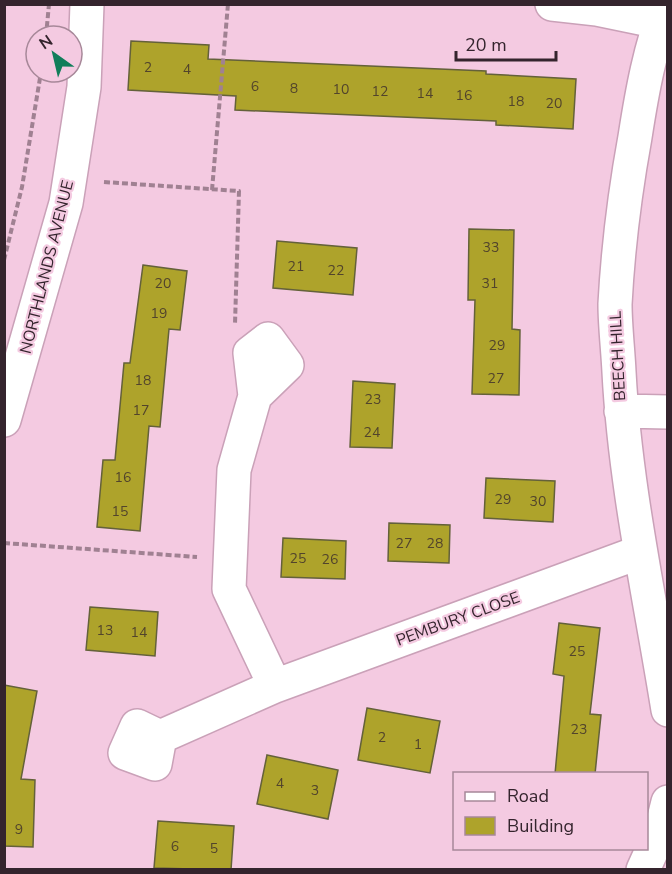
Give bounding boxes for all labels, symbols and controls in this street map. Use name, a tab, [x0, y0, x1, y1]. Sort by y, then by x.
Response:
north arrow	[24, 24, 84, 84]
scale bar	[456, 24, 556, 62]
text: N	[35, 30, 57, 55]
text: 20 m	[465, 33, 507, 57]
house number: 2	[144, 58, 152, 77]
house number: 4	[183, 60, 191, 79]
house number: 6	[251, 77, 259, 96]
house number: 8	[290, 79, 298, 98]
house number: 10	[333, 80, 349, 99]
house number: 12	[372, 82, 388, 101]
house number: 14	[417, 84, 433, 103]
house number: 16	[456, 86, 472, 105]
house number: 18	[508, 92, 524, 111]
house number: 20	[546, 94, 562, 113]
street label: NORTHLANDS AVENUE	[15, 178, 79, 356]
house number: 33	[483, 238, 499, 257]
house number: 21	[288, 257, 304, 276]
house number: 22	[328, 261, 344, 280]
house number: 20	[155, 274, 171, 293]
house number: 31	[482, 274, 498, 293]
house number: 19	[151, 304, 167, 323]
street label: BEECH HILL	[605, 310, 631, 402]
house number: 29	[489, 336, 505, 355]
house number: 27	[488, 369, 504, 388]
house number: 18	[135, 371, 151, 390]
house number: 23	[365, 390, 381, 409]
house number: 17	[133, 401, 149, 420]
house number: 24	[364, 423, 380, 442]
house number: 16	[115, 468, 131, 487]
house number: 29	[495, 490, 511, 509]
house number: 30	[530, 492, 546, 511]
house number: 15	[112, 502, 128, 521]
house number: 27	[396, 534, 412, 553]
house number: 28	[427, 534, 443, 553]
house number: 25	[290, 549, 306, 568]
house number: 26	[322, 550, 338, 569]
street label: PEMBURY CLOSE	[393, 586, 523, 652]
house number: 13	[97, 621, 113, 640]
house number: 14	[131, 623, 147, 642]
house number: 25	[569, 642, 585, 661]
house number: 23	[571, 720, 587, 739]
house number: 2	[378, 728, 386, 747]
house number: 1	[414, 735, 422, 754]
legend	[453, 772, 648, 850]
house number: 4	[276, 774, 284, 793]
house number: 3	[311, 781, 319, 800]
text: Road	[507, 784, 549, 808]
text: Building	[507, 814, 574, 838]
house number: 9	[15, 820, 23, 839]
house number: 6	[171, 837, 179, 856]
house number: 5	[210, 839, 218, 858]

